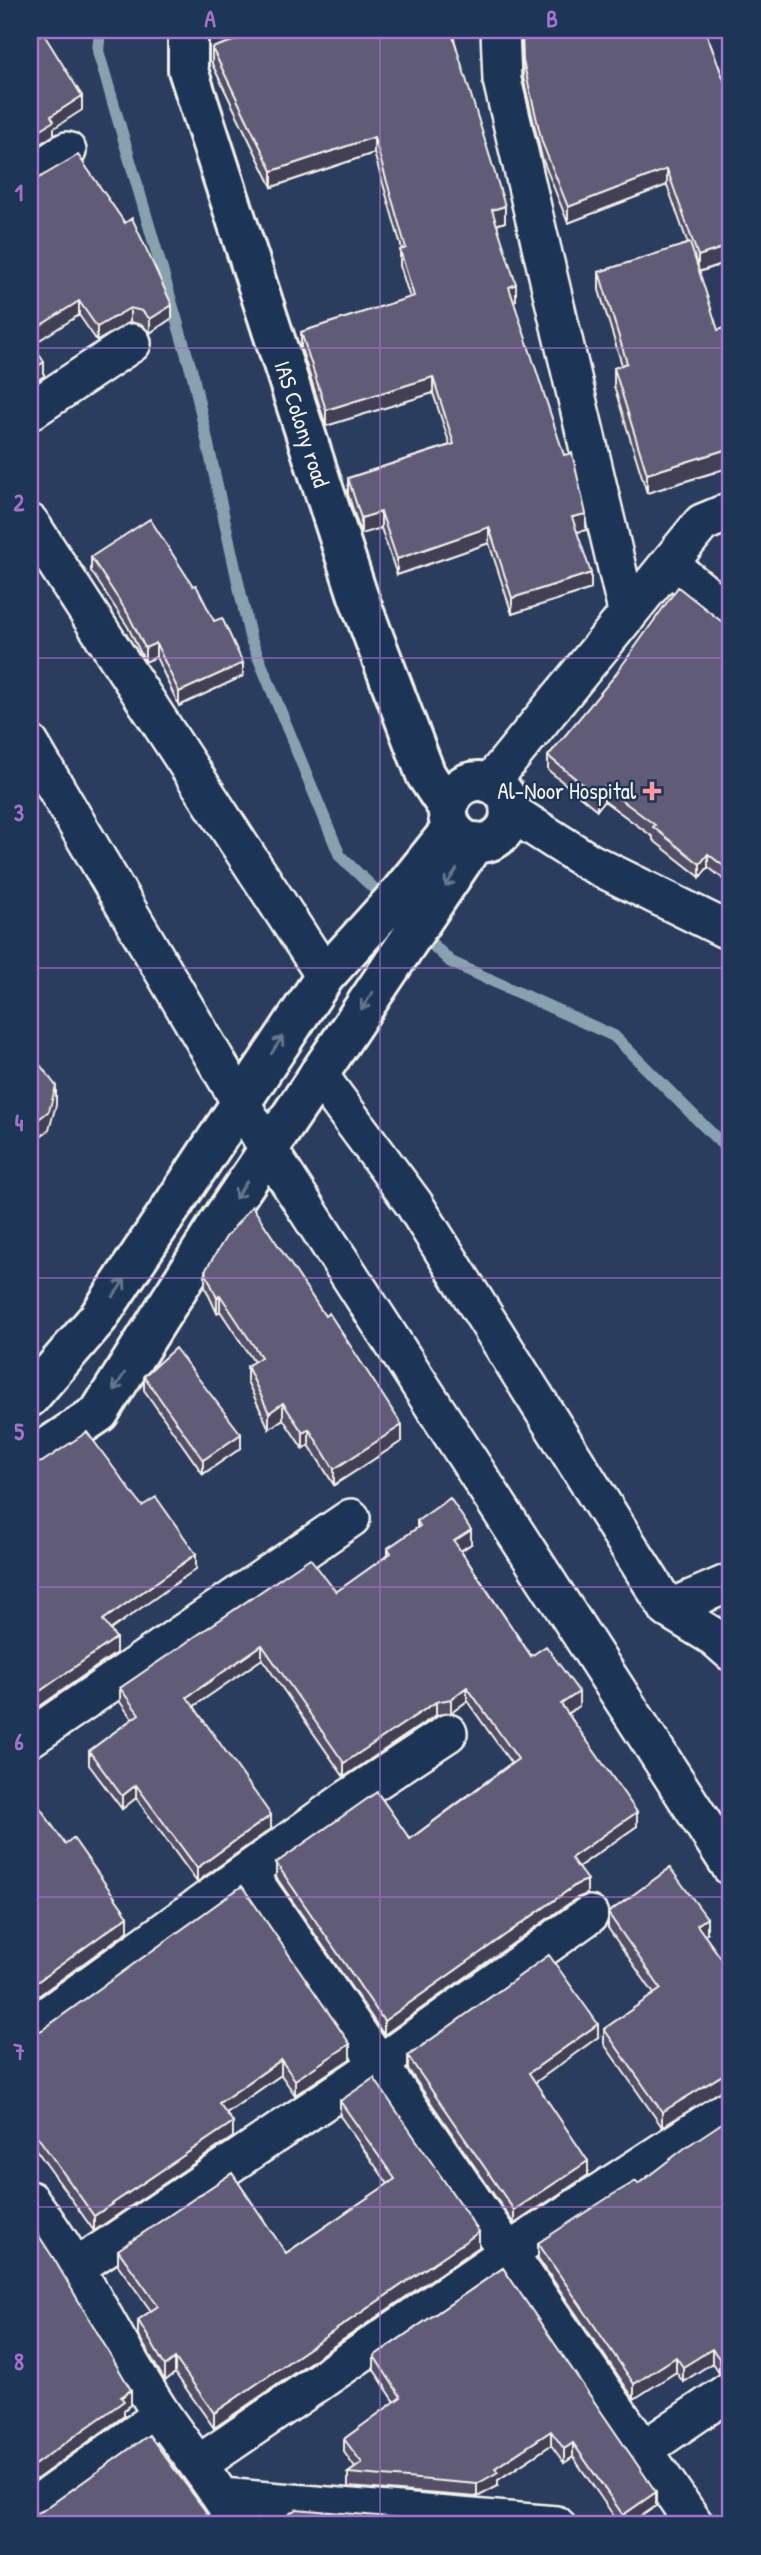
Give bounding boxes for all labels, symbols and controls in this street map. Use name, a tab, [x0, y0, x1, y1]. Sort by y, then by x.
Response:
text: A	[204, 3, 216, 34]
text: B	[546, 3, 558, 34]
text: 1	[15, 177, 23, 208]
street label: IAS Colony road	[267, 357, 338, 491]
text: 2	[14, 487, 25, 518]
place label: Al-Noor Hospital	[498, 775, 637, 806]
marker: Al-Noor Hospital	[642, 781, 662, 801]
text: 3	[14, 797, 24, 828]
one-way arrow	[444, 868, 458, 887]
one-way arrow	[360, 991, 374, 1010]
one-way arrow	[270, 1036, 285, 1055]
text: 4	[15, 1107, 24, 1138]
one-way arrow	[233, 1180, 248, 1199]
one-way arrow	[112, 1279, 126, 1298]
one-way arrow	[111, 1372, 125, 1392]
text: 5	[14, 1416, 24, 1447]
text: 6	[14, 1726, 24, 1757]
text: 7	[12, 2036, 25, 2067]
text: 8	[14, 2346, 24, 2377]

